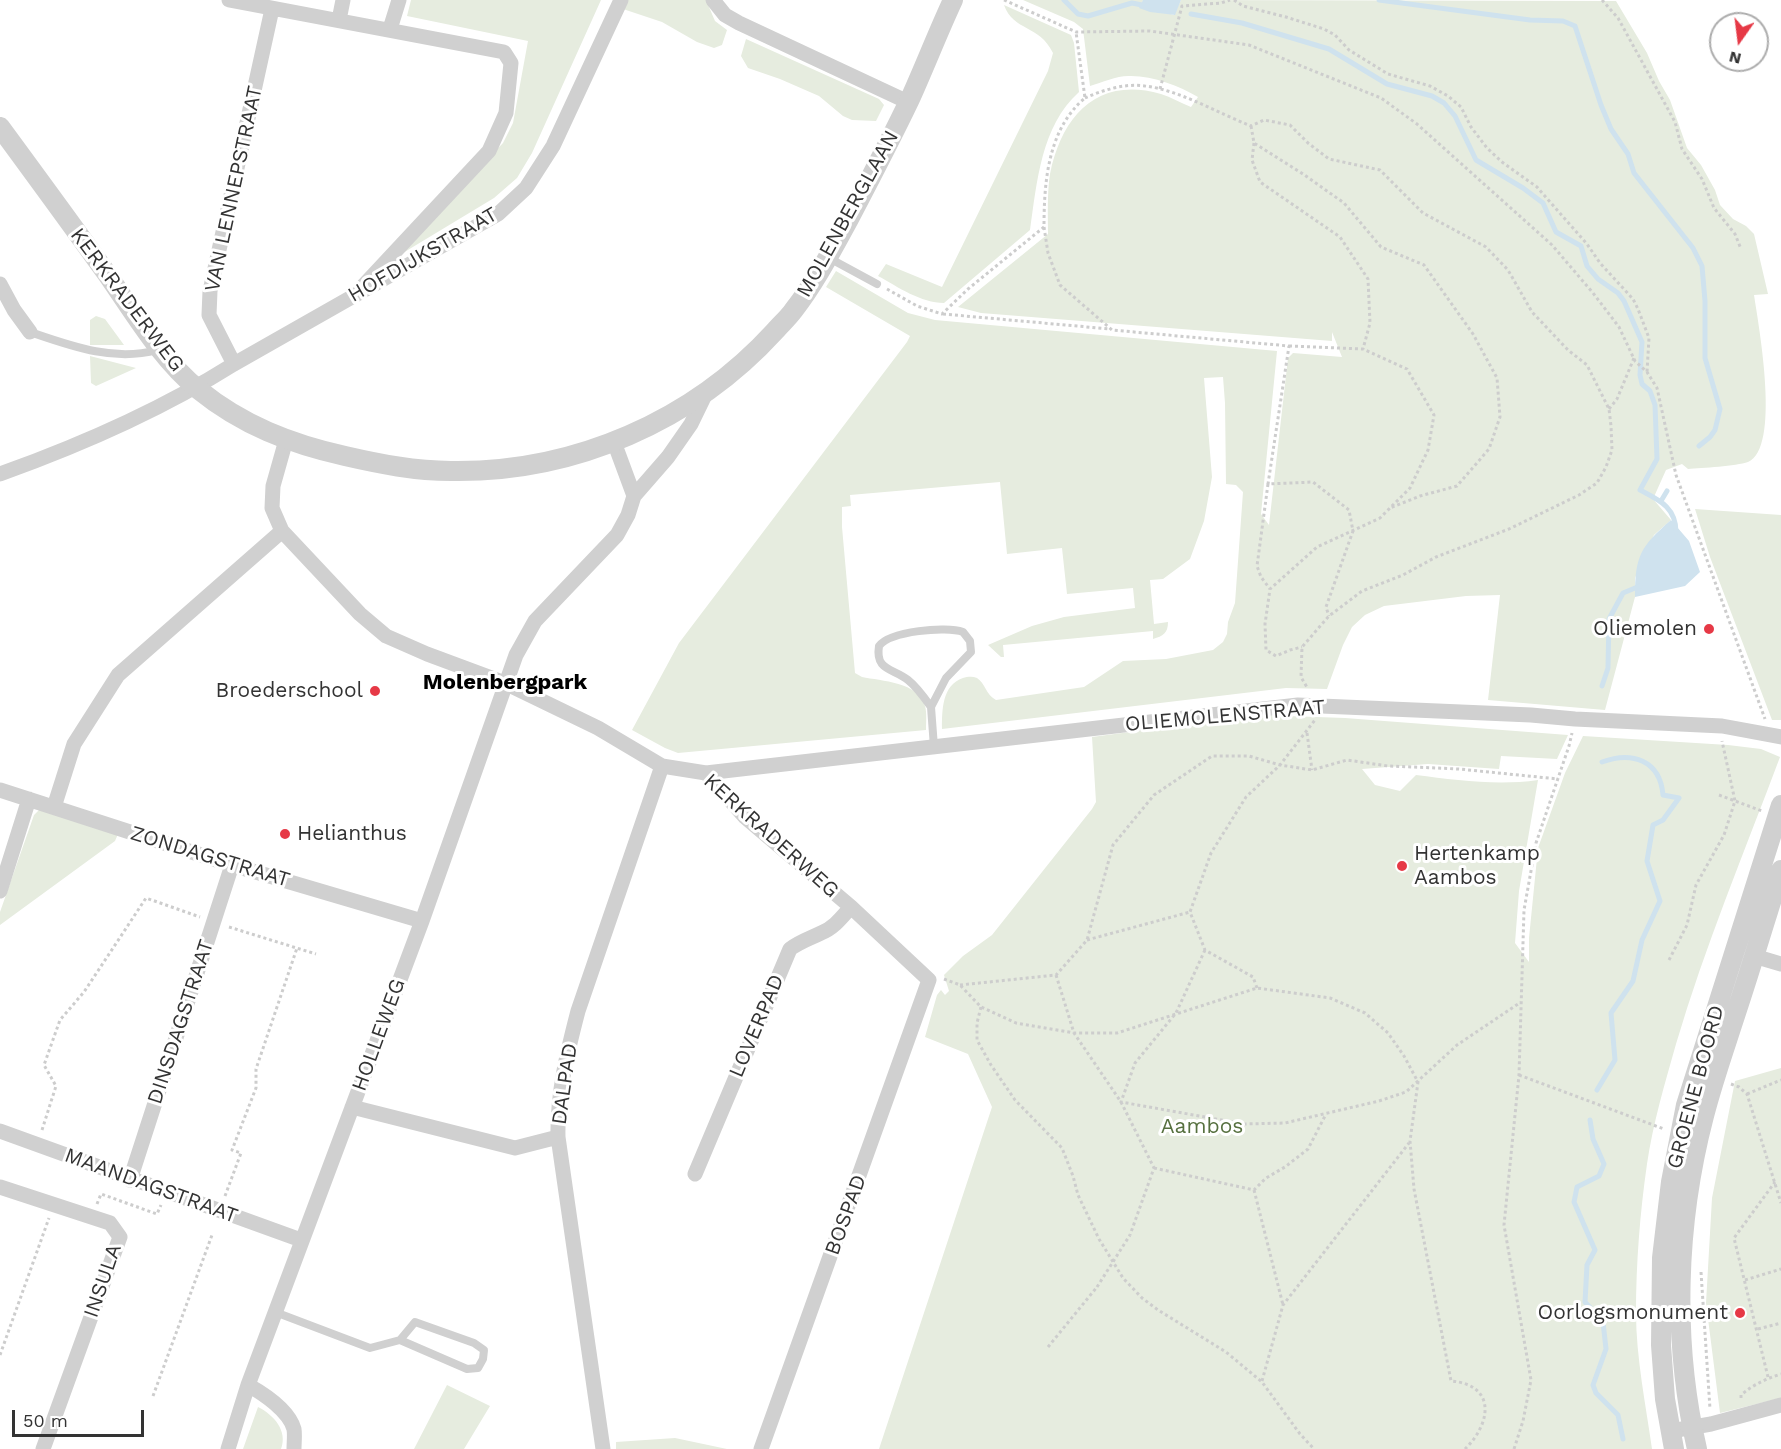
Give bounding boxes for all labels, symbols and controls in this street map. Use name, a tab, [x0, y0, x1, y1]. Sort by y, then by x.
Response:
north arrow	[1709, 12, 1769, 72]
text: N	[1727, 47, 1743, 69]
street label: VAN LENNEPSTRAAT	[200, 84, 268, 294]
street label: MOLENBERGLAAN	[792, 126, 904, 302]
street label: HOFDIJKSTRAAT	[344, 202, 502, 308]
street label: KERKRADERWEG	[65, 223, 189, 377]
place label: Oliemolen	[1593, 616, 1697, 642]
marker: Oliemolen	[1702, 622, 1716, 636]
district label: Molenbergpark	[423, 670, 587, 696]
place label: Broederschool	[215, 678, 363, 704]
marker: Broederschool	[368, 684, 382, 698]
street label: OLIEMOLENSTRAAT	[1124, 695, 1326, 737]
street label: KERKRADERWEG	[698, 769, 844, 903]
street label: ZONDAGSTRAAT	[127, 821, 293, 893]
place label: Helianthus	[297, 821, 407, 847]
marker: Helianthus	[278, 827, 292, 841]
place label: Hertenkamp Aambos	[1414, 841, 1540, 891]
marker: Hertenkamp Aambos	[1395, 859, 1409, 873]
street label: DINSDAGSTRAAT	[143, 937, 219, 1107]
street label: LOVERPAD	[724, 971, 790, 1081]
street label: HOLLEWEG	[347, 975, 411, 1095]
street label: GROENE BOORD	[1662, 1002, 1730, 1172]
street label: DALPAD	[547, 1042, 583, 1126]
park label: Aambos	[1161, 1114, 1243, 1140]
street label: MAANDAGSTRAAT	[61, 1143, 241, 1229]
street label: BOSPAD	[820, 1171, 872, 1259]
street label: INSULA	[79, 1241, 127, 1321]
place label: Oorlogsmonument	[1538, 1300, 1728, 1326]
marker: Oorlogsmonument	[1733, 1306, 1747, 1320]
scale bar	[15, 1398, 147, 1436]
text: 50 m	[23, 1410, 68, 1431]

